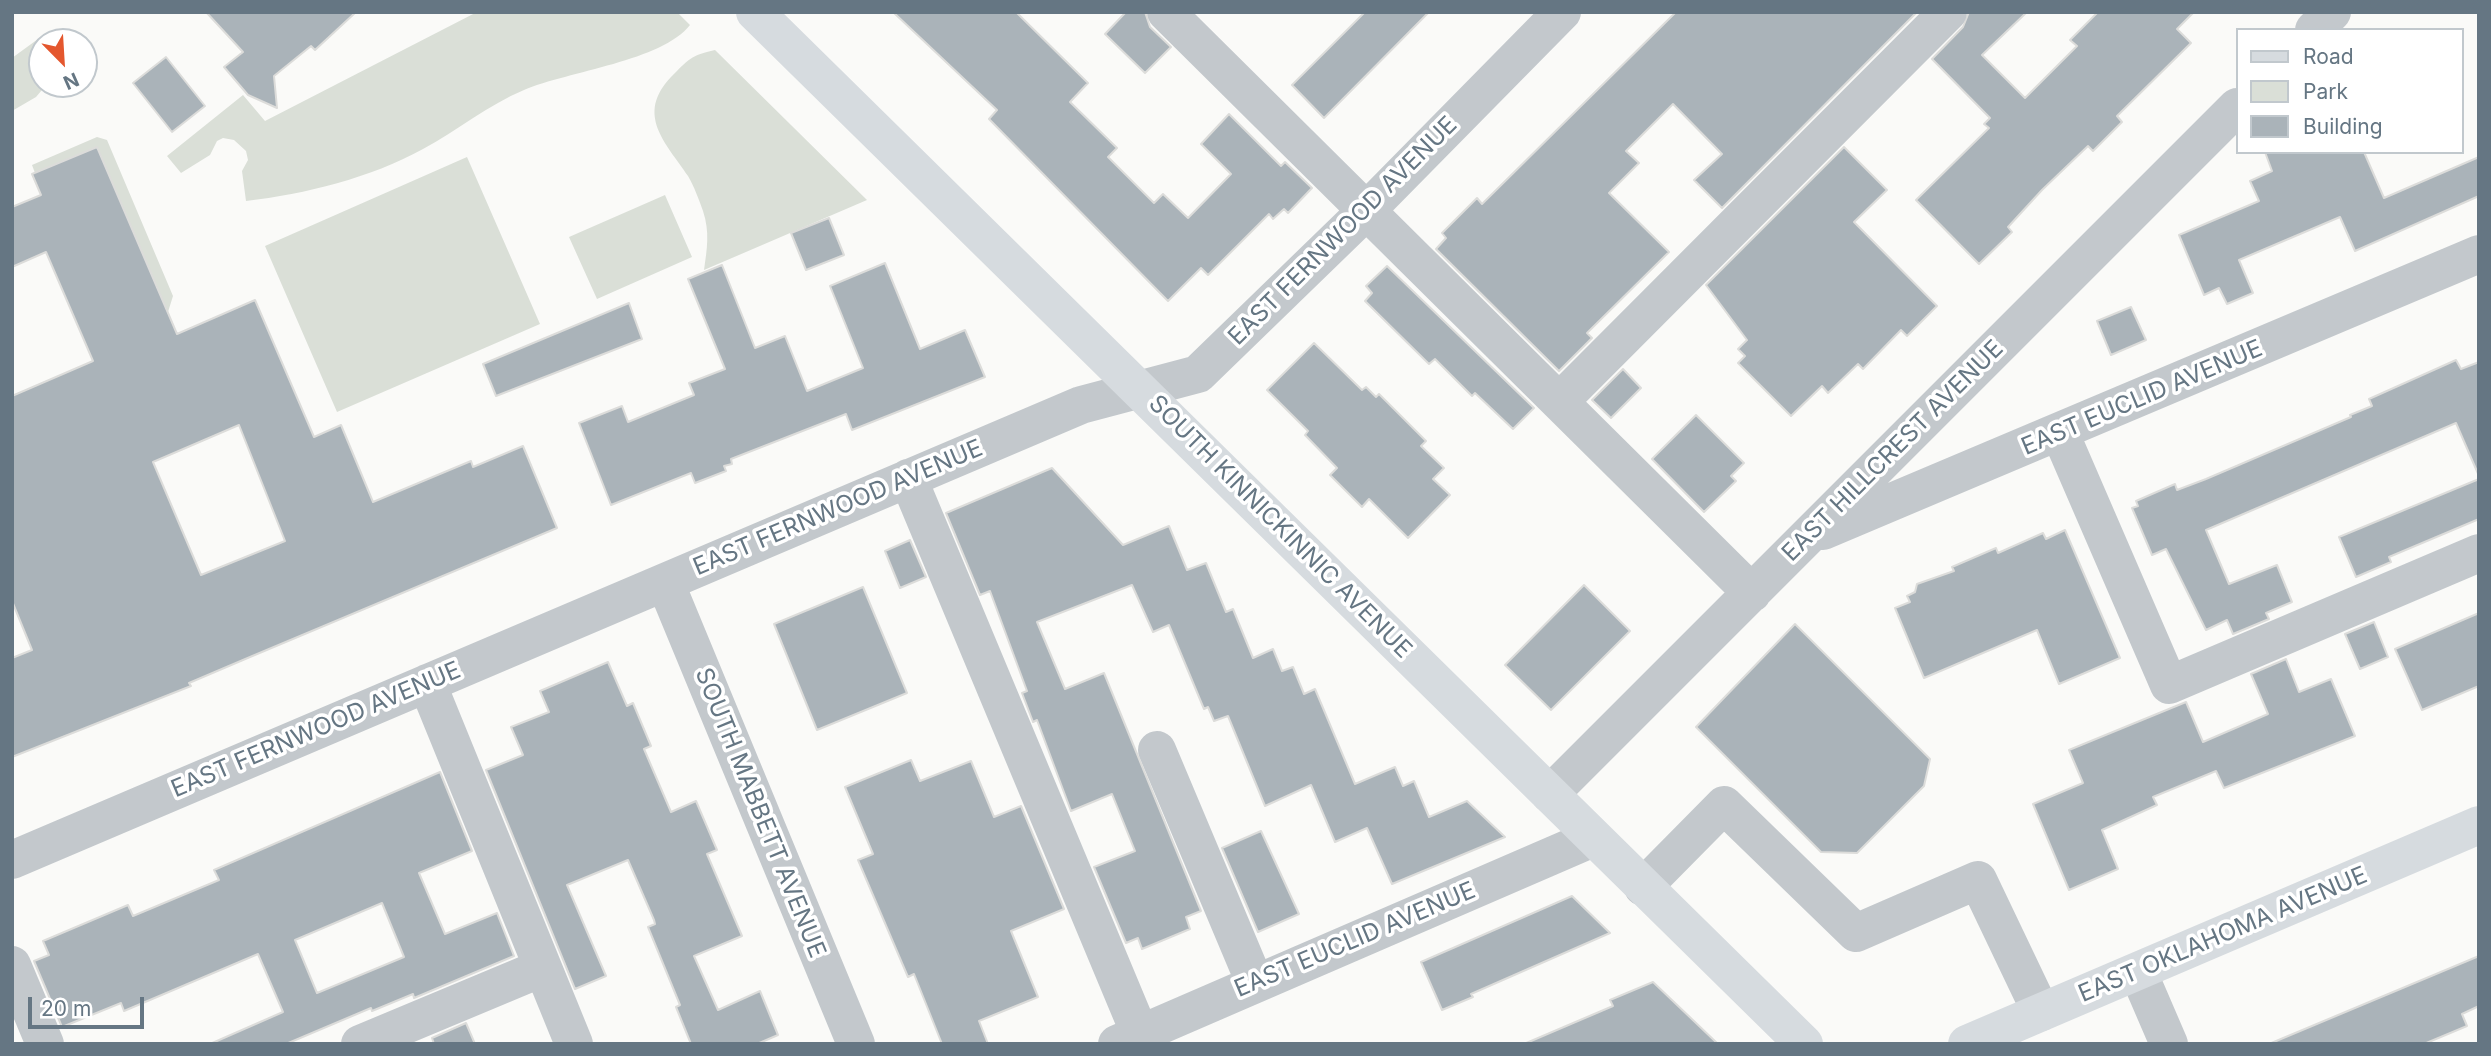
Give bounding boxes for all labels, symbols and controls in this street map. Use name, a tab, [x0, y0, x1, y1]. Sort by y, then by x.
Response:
north arrow	[28, 28, 98, 98]
legend	[2236, 28, 2463, 154]
text: Road	[2303, 44, 2354, 69]
text: N	[60, 67, 82, 94]
text: Park	[2303, 79, 2348, 104]
street label: EAST FERNWOOD AVENUE	[1223, 111, 1463, 351]
text: Building	[2303, 114, 2383, 139]
street label: EAST EUCLID AVENUE	[2017, 334, 2267, 462]
street label: EAST HILLCREST AVENUE	[1777, 335, 2009, 567]
street label: SOUTH KINNICKINNIC AVENUE	[1142, 389, 1418, 665]
street label: EAST FERNWOOD AVENUE	[689, 434, 987, 582]
street label: EAST FERNWOOD AVENUE	[167, 656, 465, 804]
street label: SOUTH MABBETT AVENUE	[689, 664, 831, 962]
street label: EAST OKLAHOMA AVENUE	[2074, 861, 2372, 1009]
street label: EAST EUCLID AVENUE	[1230, 876, 1480, 1004]
scale bar	[32, 982, 147, 1026]
text: 20 m	[41, 996, 91, 1021]

